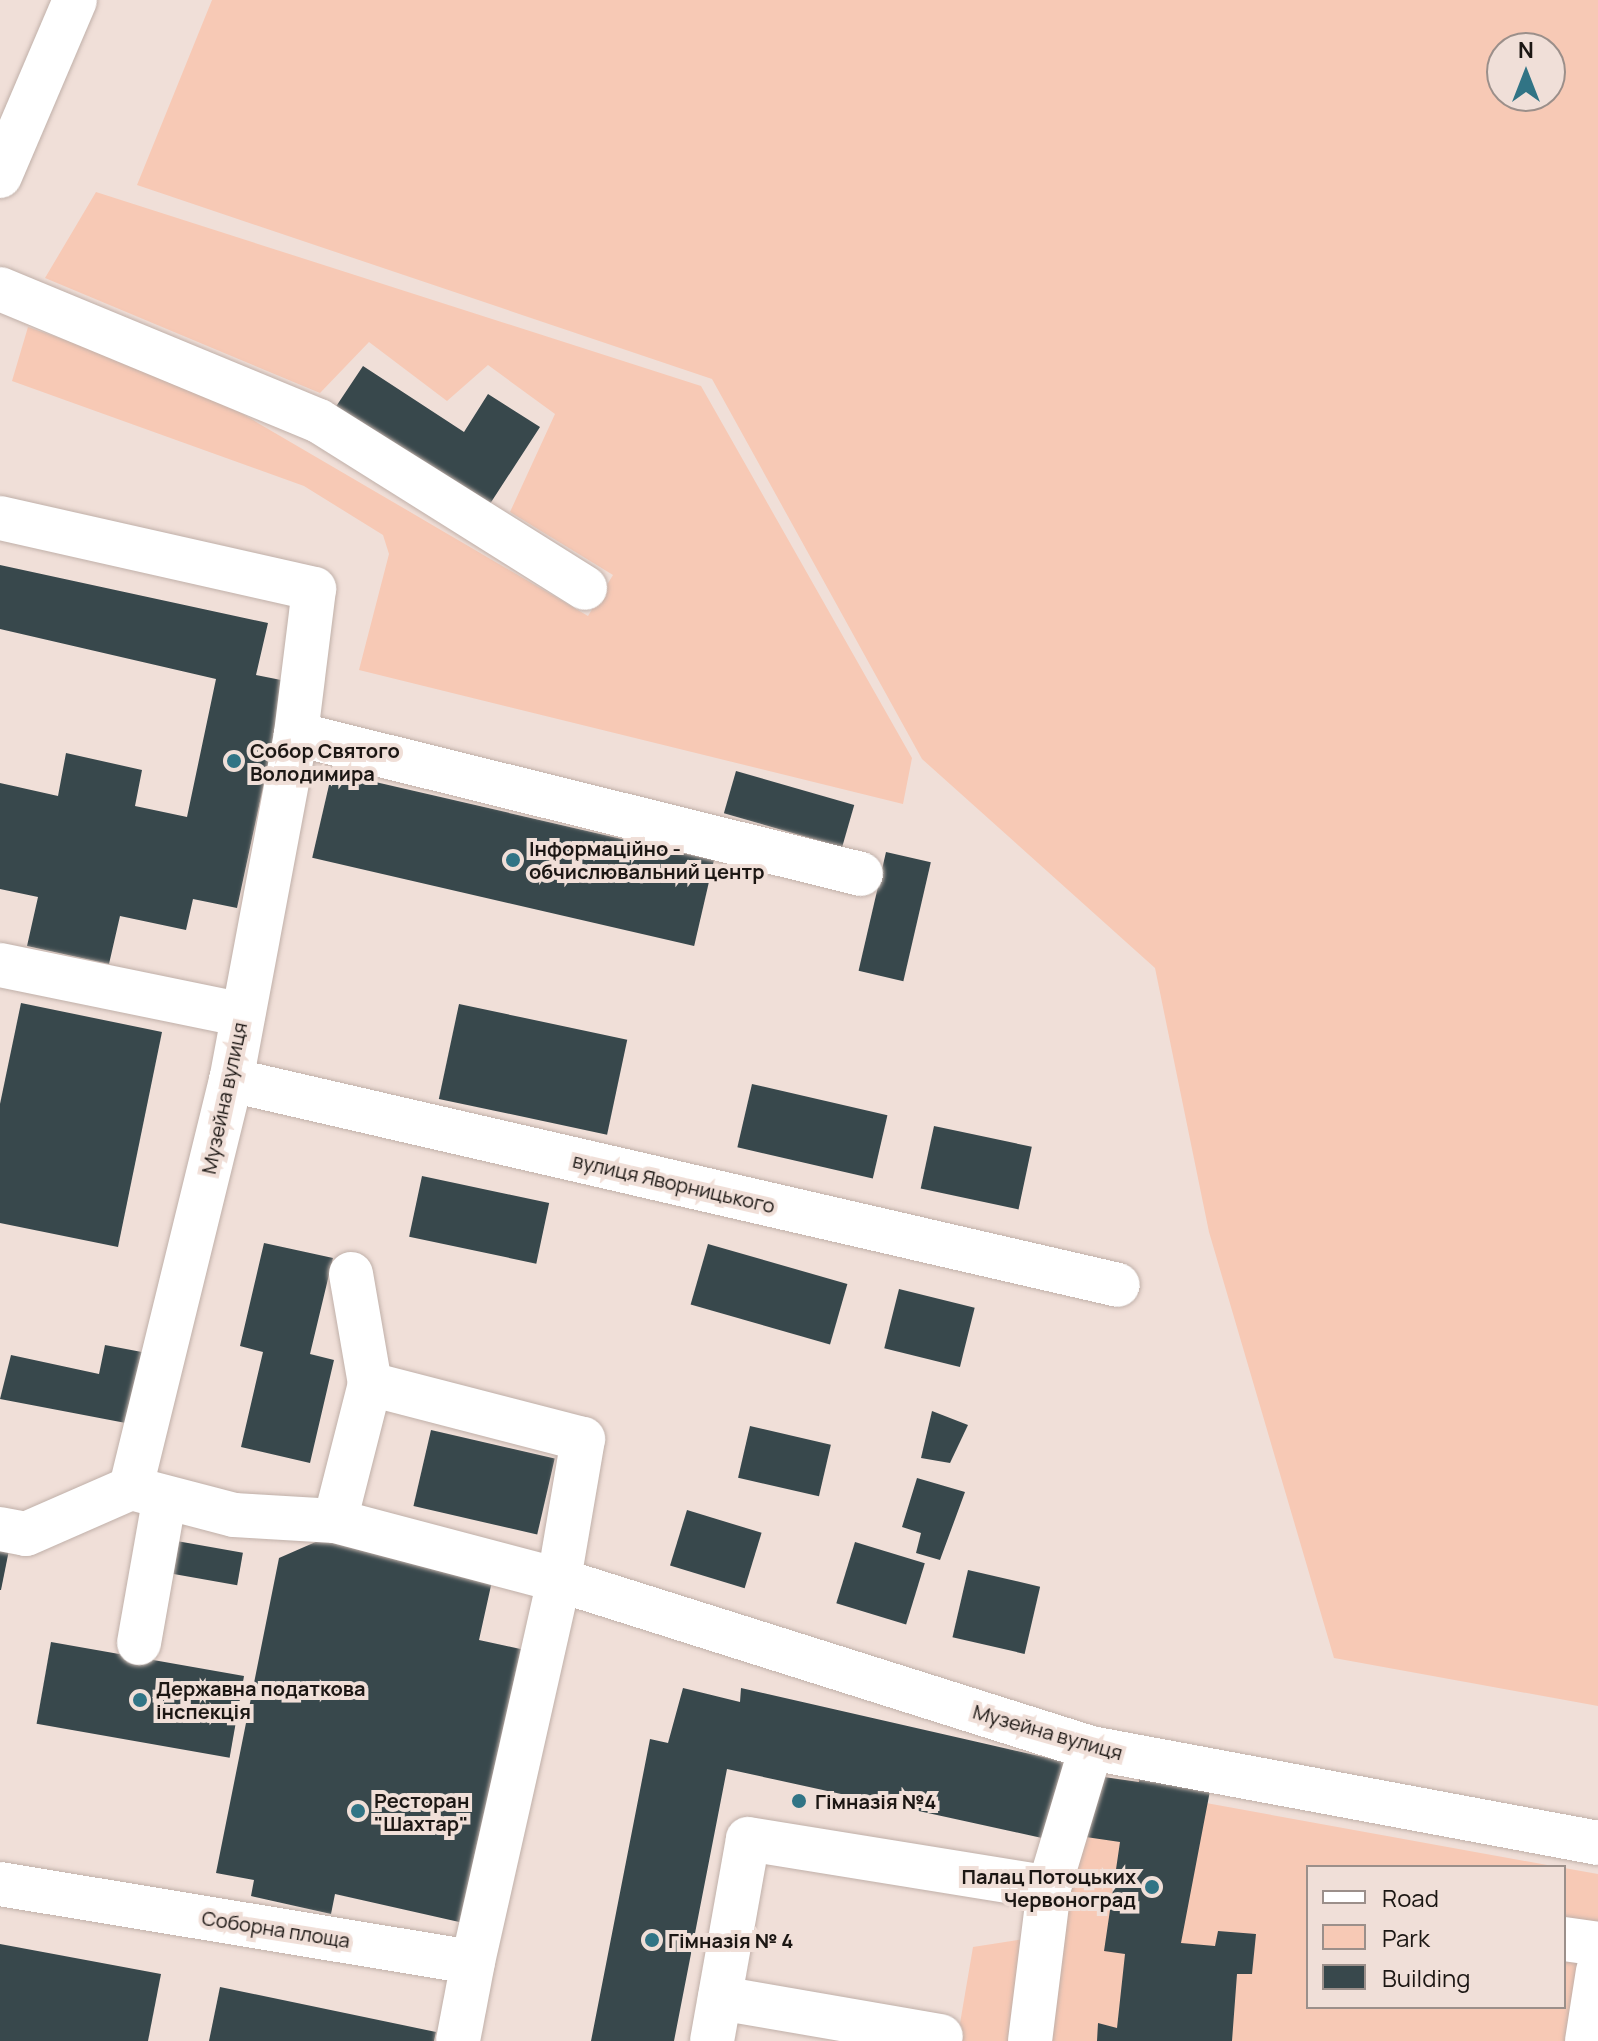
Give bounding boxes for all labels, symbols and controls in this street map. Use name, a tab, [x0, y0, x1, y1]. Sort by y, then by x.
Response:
north arrow	[1486, 32, 1566, 112]
text: N	[1518, 35, 1534, 65]
place label: Собор Святого Володимира	[250, 738, 400, 785]
marker: Собор Святого Володимира	[225, 752, 243, 770]
place label: Інформаційно - обчислювальний центр	[529, 836, 764, 883]
marker: Інформаційно - обчислювальний центр	[504, 851, 522, 869]
street label: Музейна вулиця	[196, 1020, 252, 1176]
street label: вулиця Яворницького	[571, 1148, 777, 1218]
place label: Державна податкова інспекція	[156, 1676, 366, 1723]
marker: Державна податкова інспекція	[131, 1691, 149, 1709]
street label: Музейна вулиця	[970, 1699, 1126, 1765]
place label: Ресторан "Шахтар"	[374, 1788, 469, 1835]
place label: Гімназія №4	[815, 1789, 936, 1813]
marker: Гімназія №4	[790, 1792, 808, 1810]
marker: Ресторан "Шахтар"	[349, 1802, 367, 1820]
place label: Палац Потоцьких Червоноград	[962, 1864, 1136, 1911]
legend	[1306, 1865, 1566, 2009]
marker: Палац Потоцьких Червоноград	[1143, 1878, 1161, 1896]
text: Road	[1382, 1881, 1439, 1914]
street label: Соборна площа	[200, 1905, 352, 1953]
text: Park	[1382, 1921, 1430, 1954]
place label: Гімназія № 4	[668, 1928, 793, 1952]
marker: Гімназія № 4	[643, 1931, 661, 1949]
text: Building	[1382, 1961, 1470, 1994]

